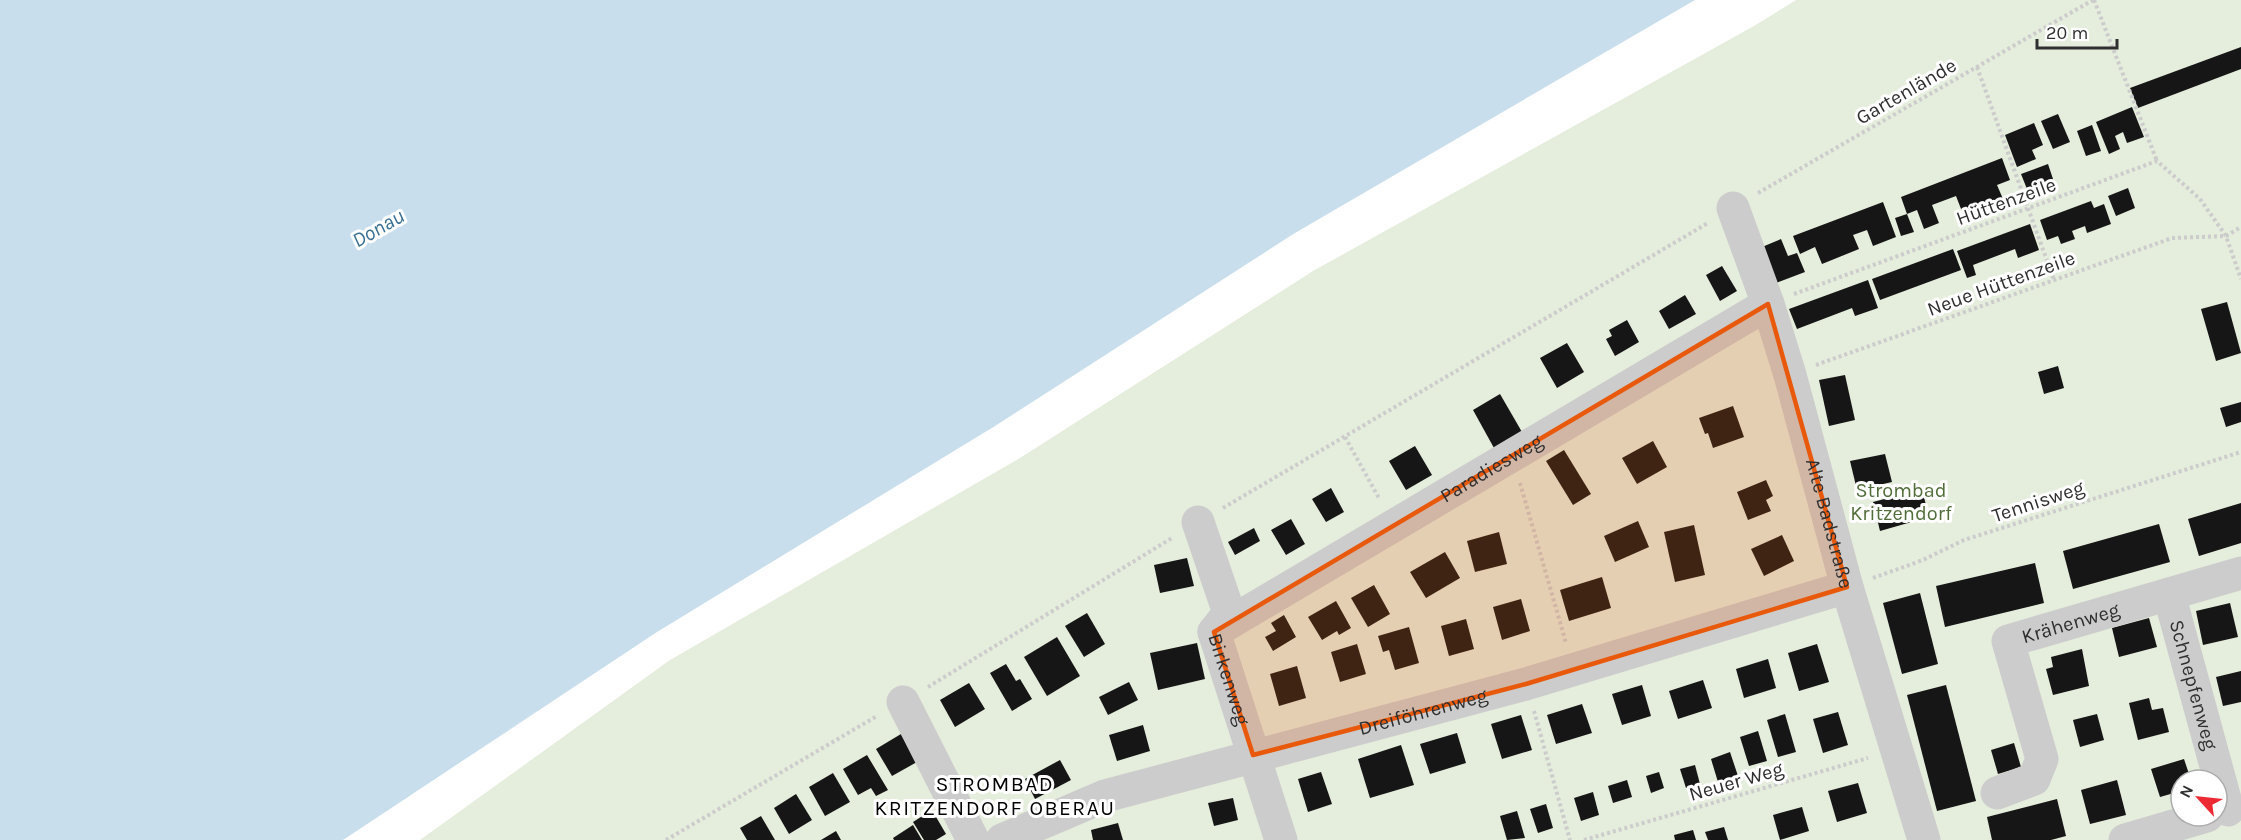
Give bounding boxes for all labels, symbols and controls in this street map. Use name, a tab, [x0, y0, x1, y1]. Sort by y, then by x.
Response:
scale bar	[2037, 12, 2116, 50]
text: 20 m	[2046, 22, 2088, 44]
street label: Gartenlände	[1852, 54, 1960, 129]
street label: Hüttenzeile	[1953, 173, 2059, 230]
water label: Donau	[348, 204, 408, 252]
street label: Neue Hüttenzeile	[1924, 246, 2078, 321]
street label: Paradiesweg	[1436, 429, 1547, 508]
street label: Alte Badstraße	[1801, 456, 1858, 591]
street label: Tennisweg	[1989, 476, 2087, 527]
park label: Strombad Kritzendorf	[1850, 479, 1952, 525]
street label: Krähenweg	[2019, 598, 2122, 648]
street label: Schnepfenweg	[2165, 617, 2222, 752]
street label: Birkenweg	[1203, 631, 1254, 728]
street label: Dreiföhrenweg	[1356, 684, 1490, 740]
street label: Neuer Weg	[1686, 757, 1786, 806]
north arrow	[2169, 768, 2229, 828]
district label: STROMBAD KRITZENDORF OBERAU	[875, 772, 1115, 820]
text: N	[2175, 782, 2197, 801]

